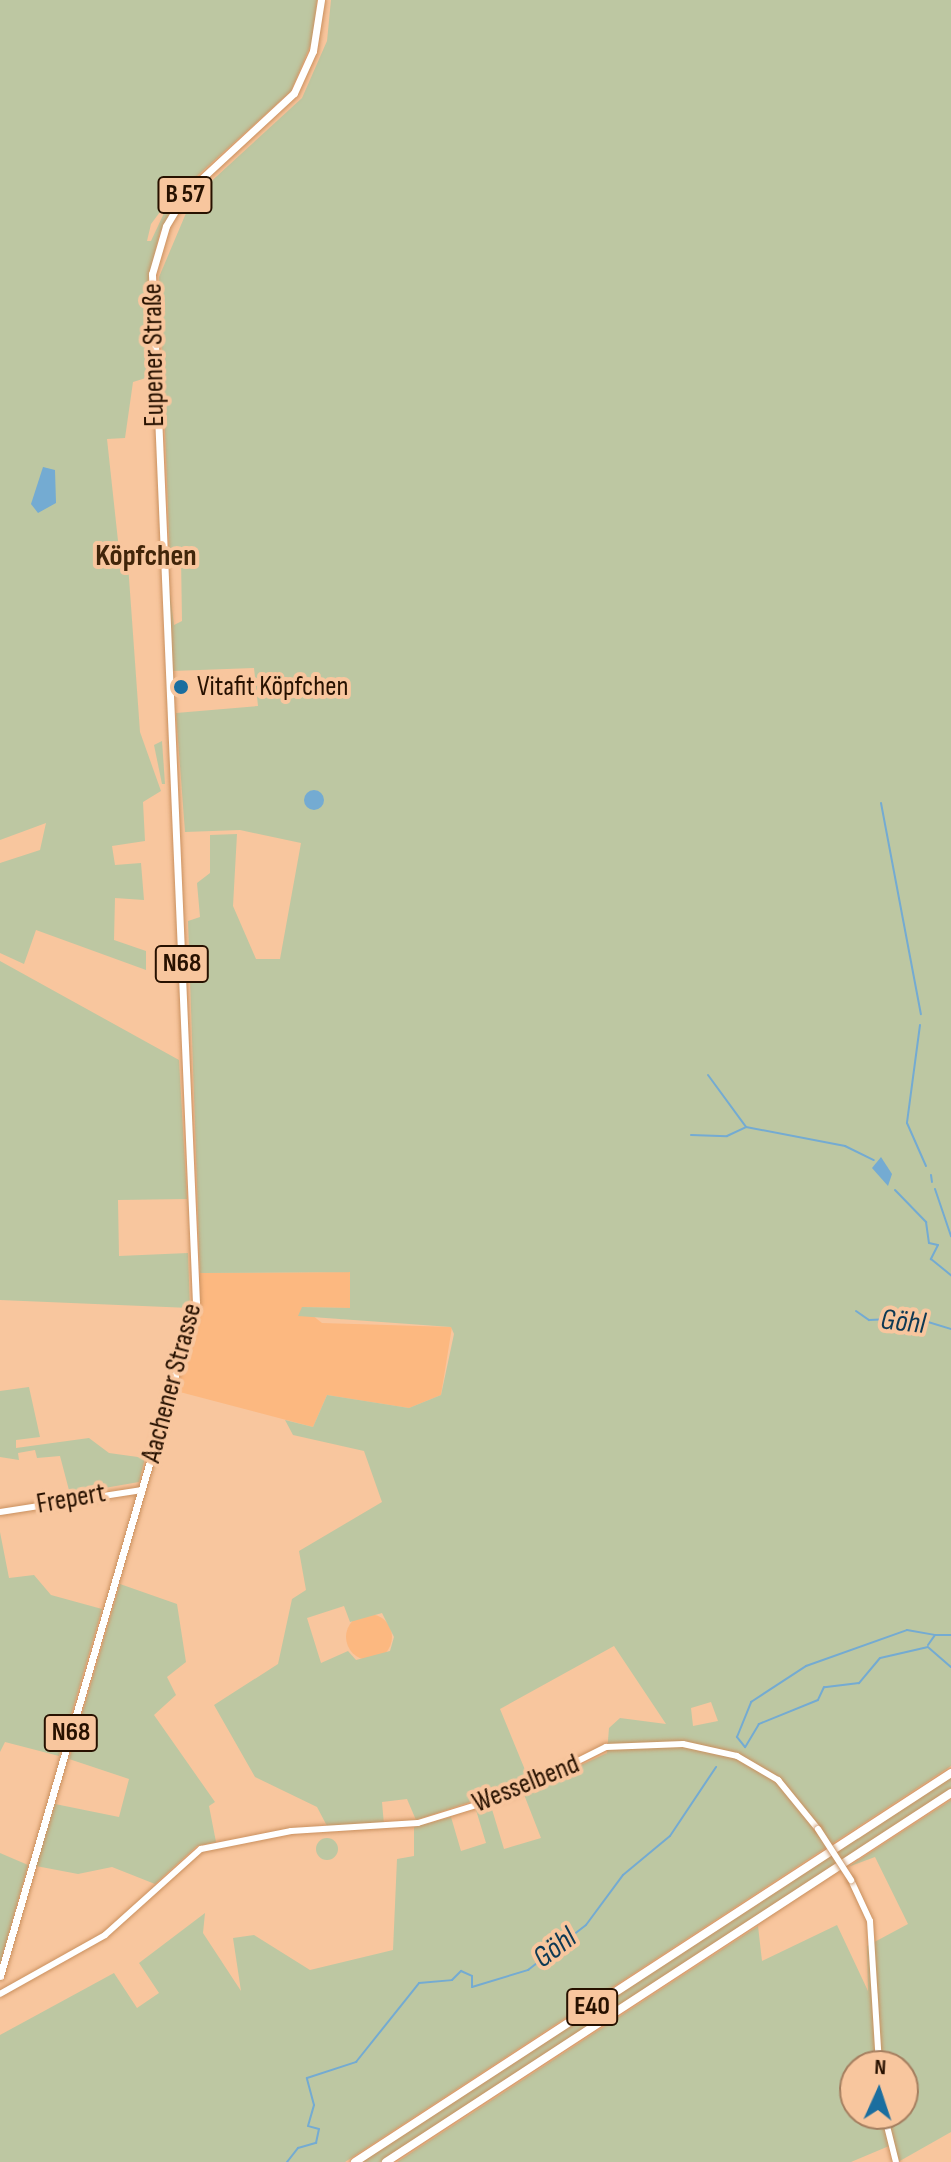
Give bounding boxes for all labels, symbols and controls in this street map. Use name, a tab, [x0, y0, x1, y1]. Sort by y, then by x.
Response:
road number: B 57	[157, 173, 213, 217]
street label: Eupener Straße	[136, 283, 172, 427]
district label: Köpfchen	[95, 538, 197, 574]
place label: Vitafit Köpfchen	[197, 670, 348, 704]
marker: Vitafit Köpfchen	[172, 678, 190, 696]
road number: N68	[154, 942, 210, 986]
street label: Aachener Strasse	[135, 1300, 209, 1466]
water label: Göhl	[879, 1302, 927, 1342]
street label: Frepert	[34, 1476, 108, 1522]
road number: N68	[43, 1711, 99, 1755]
street label: Wesselbend	[468, 1747, 584, 1821]
water label: Göhl	[526, 1920, 584, 1976]
road number: E40	[566, 1985, 618, 2029]
north arrow	[839, 2050, 919, 2130]
text: N	[874, 2054, 887, 2081]

